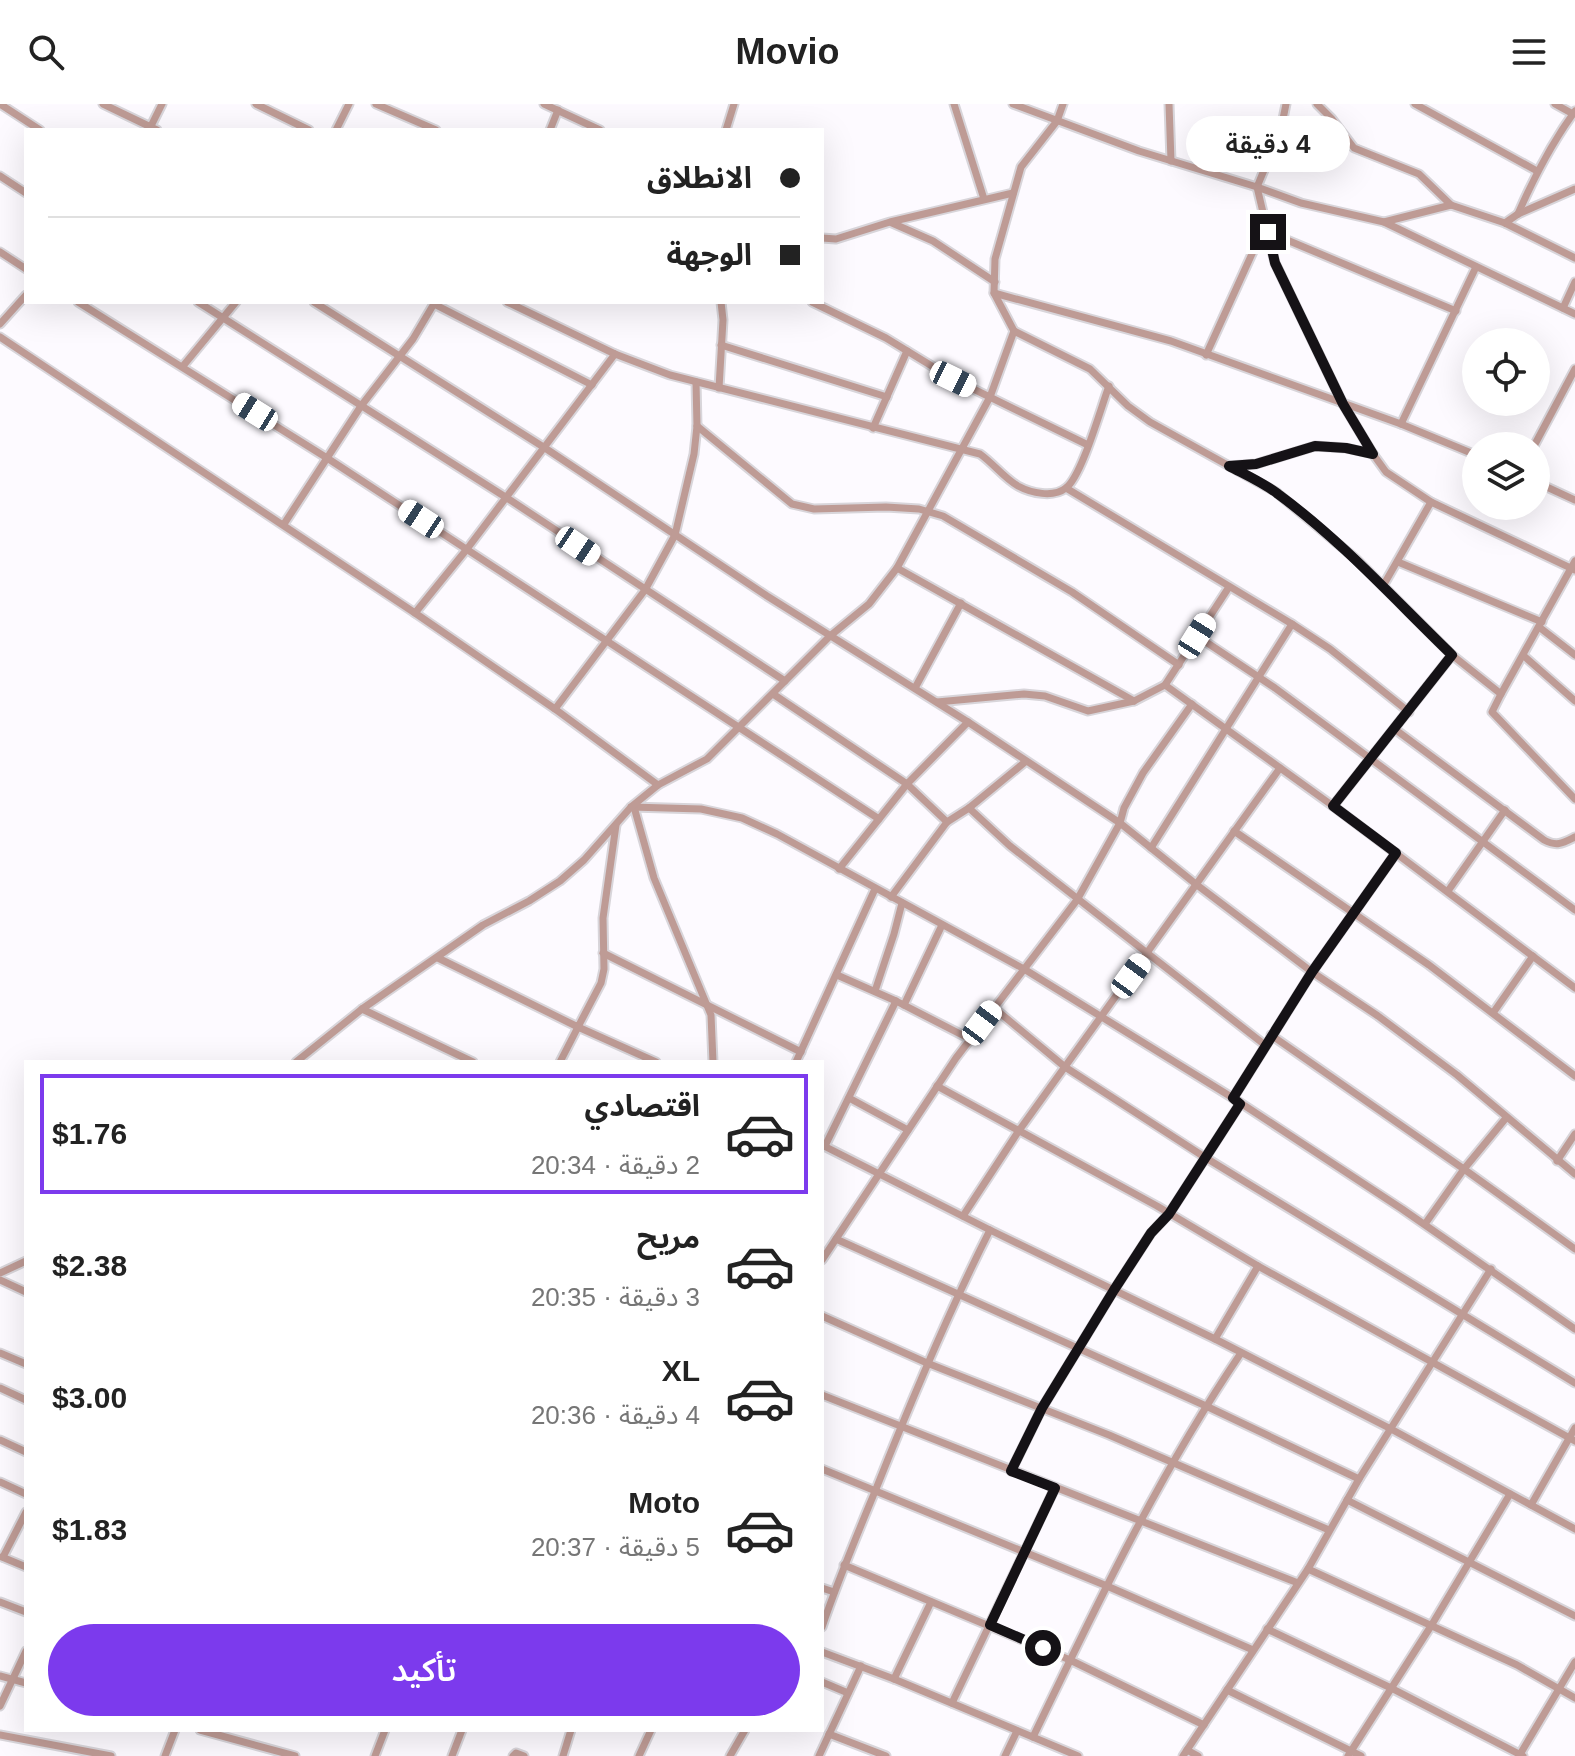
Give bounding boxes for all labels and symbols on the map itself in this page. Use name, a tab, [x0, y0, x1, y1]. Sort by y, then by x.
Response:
callout: 4 دقيقة	[1186, 116, 1350, 172]
route end	[1250, 214, 1286, 250]
car	[926, 358, 980, 400]
car	[228, 389, 282, 435]
car	[394, 496, 448, 542]
car	[551, 523, 605, 569]
car	[1174, 609, 1220, 663]
car	[1107, 950, 1155, 1002]
car	[958, 997, 1006, 1049]
route start	[1025, 1630, 1061, 1666]

